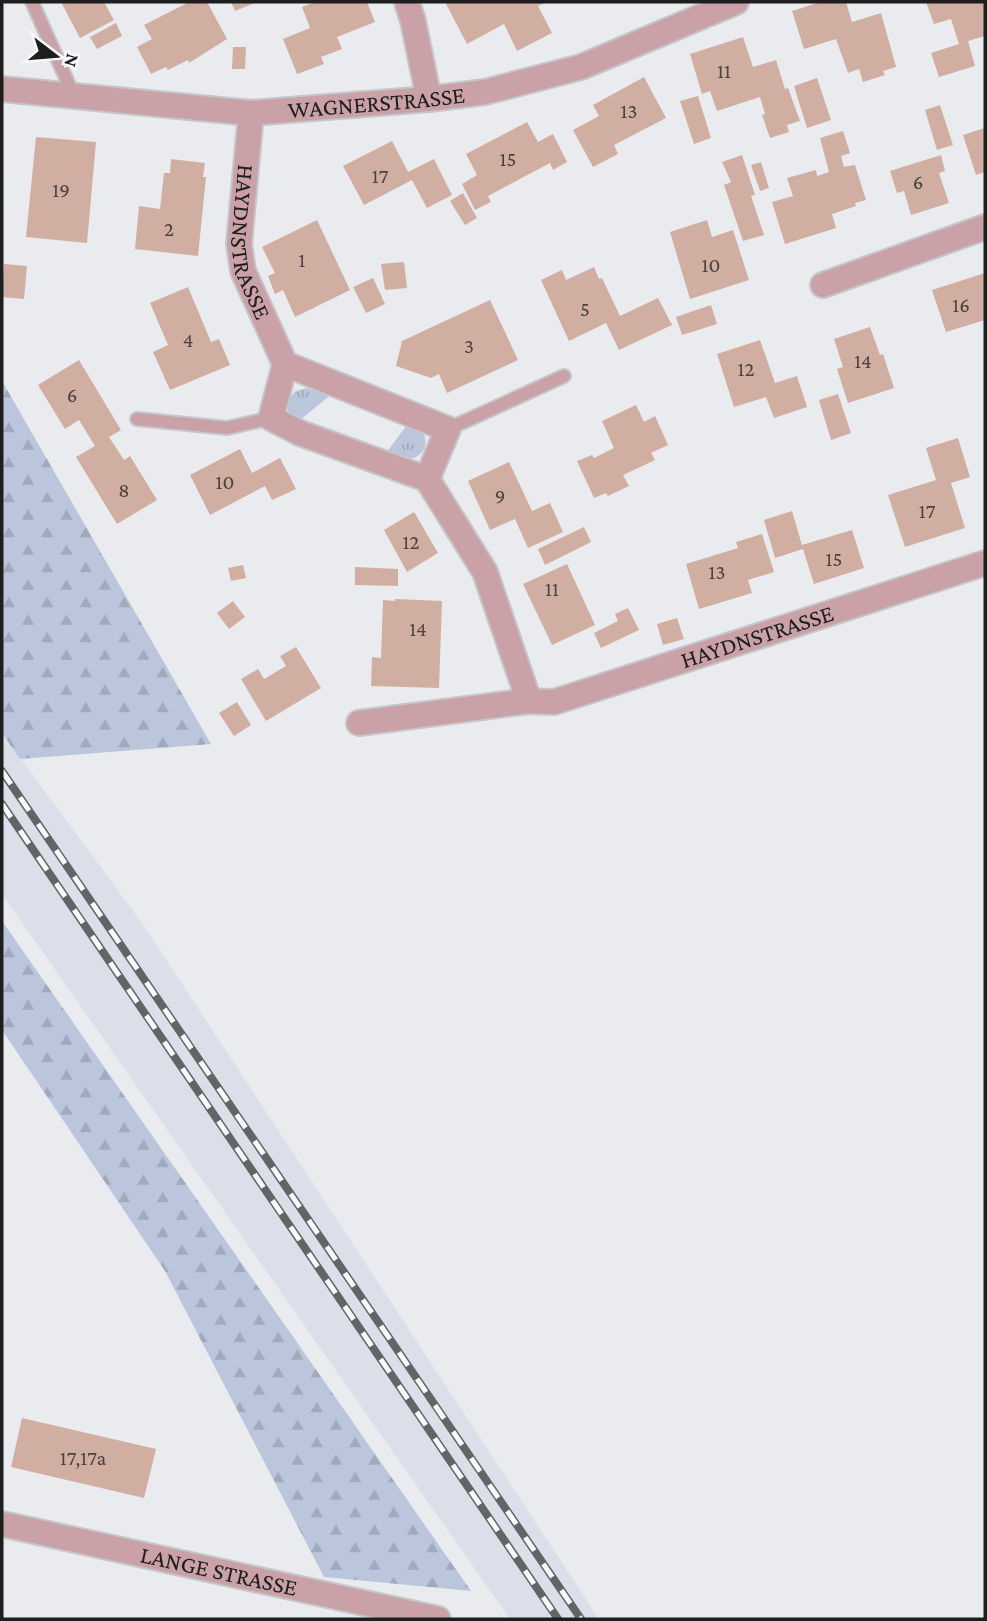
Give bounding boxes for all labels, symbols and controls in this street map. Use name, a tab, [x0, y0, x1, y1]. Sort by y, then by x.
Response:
north arrow	[21, 21, 91, 91]
text: N	[60, 51, 84, 70]
house number: 11	[717, 59, 731, 83]
street label: WAGNERSTRASSE	[287, 81, 466, 123]
house number: 13	[621, 99, 637, 123]
house number: 15	[500, 147, 516, 171]
street label: HAYDNSTRASSE	[226, 163, 277, 323]
house number: 17	[372, 164, 389, 188]
house number: 6	[913, 170, 923, 194]
house number: 19	[52, 178, 70, 202]
house number: 2	[164, 217, 174, 241]
house number: 1	[299, 248, 306, 272]
house number: 10	[702, 253, 720, 277]
house number: 16	[952, 293, 970, 317]
house number: 5	[580, 297, 590, 321]
house number: 4	[183, 328, 193, 352]
house number: 3	[464, 334, 474, 358]
house number: 14	[854, 349, 872, 373]
house number: 12	[738, 357, 754, 381]
house number: 6	[67, 383, 77, 407]
house number: 10	[216, 470, 234, 494]
house number: 8	[118, 478, 130, 502]
house number: 9	[495, 484, 505, 508]
house number: 17	[919, 499, 936, 523]
house number: 12	[403, 530, 419, 554]
house number: 15	[826, 547, 842, 571]
house number: 13	[709, 560, 725, 584]
house number: 11	[545, 577, 559, 601]
street label: HAYDNSTRASSE	[677, 599, 837, 673]
house number: 14	[409, 617, 427, 641]
house number: 17,17a	[60, 1446, 106, 1470]
street label: LANGE STRASSE	[138, 1541, 300, 1601]

